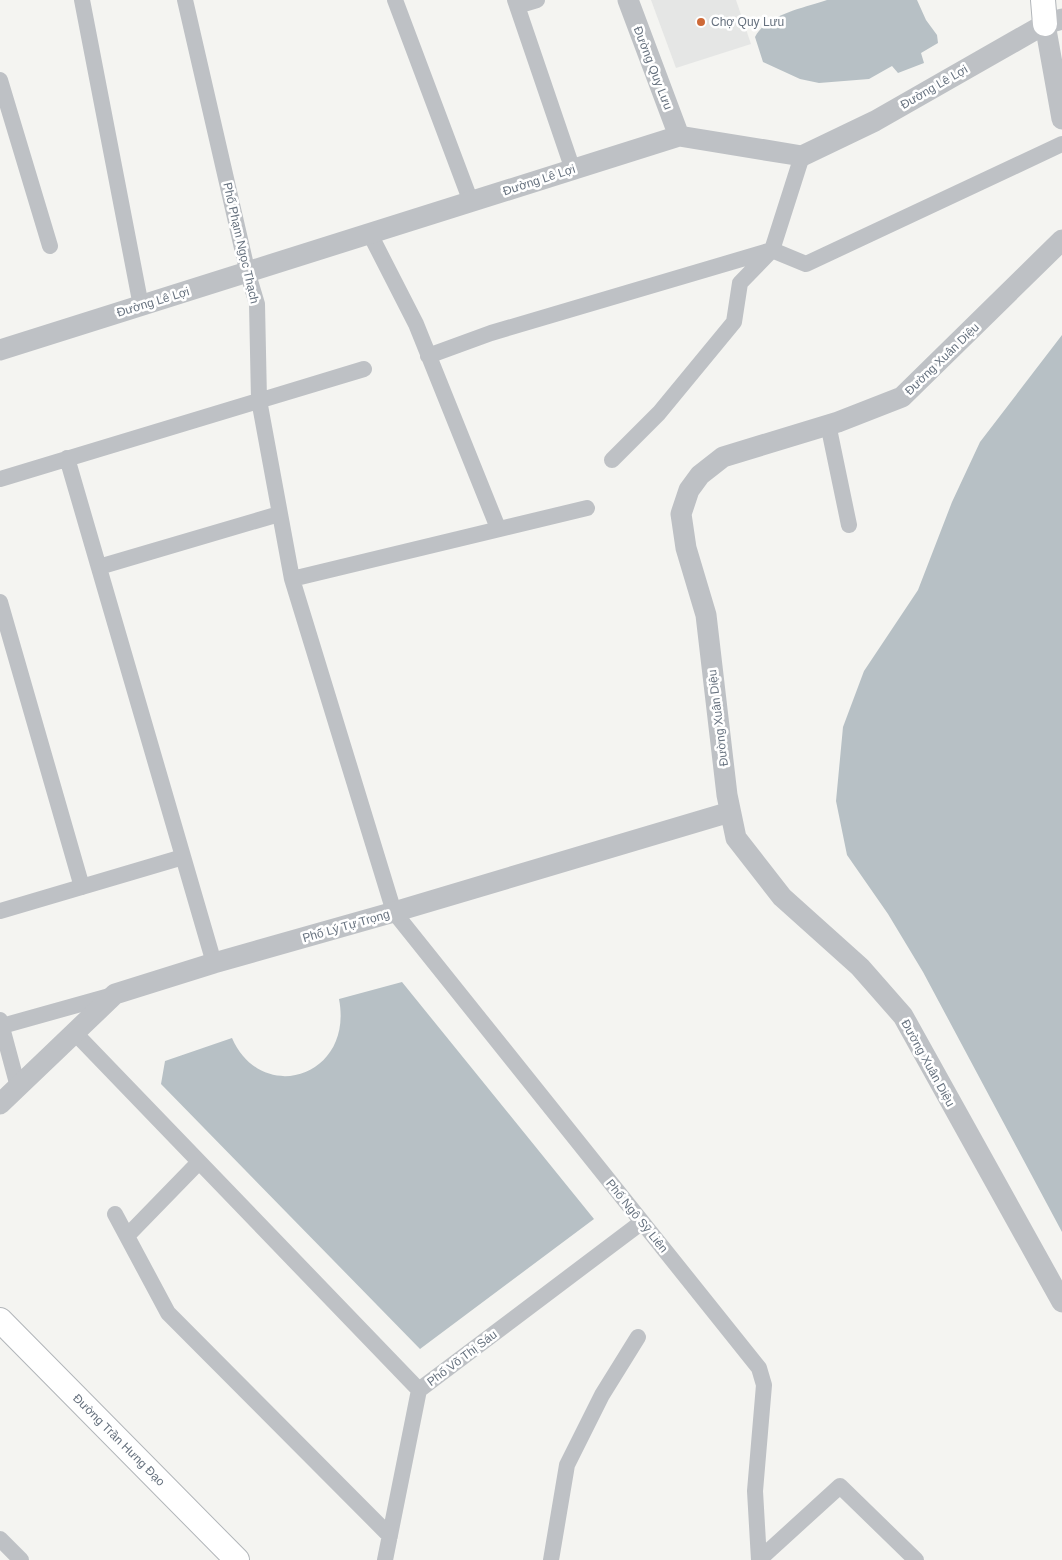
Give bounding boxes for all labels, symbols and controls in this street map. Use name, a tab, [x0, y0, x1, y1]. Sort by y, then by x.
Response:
place label: Chợ Quy Lưu	[711, 15, 784, 29]
marker: Chợ Quy Lưu	[695, 16, 707, 28]
street label: Đường Quy Lưu	[631, 24, 675, 112]
street label: Đường Lê Lợi	[898, 62, 970, 112]
street label: Đường Lê Lợi	[501, 162, 577, 198]
street label: Phố Phạm Ngọc Thạch	[220, 181, 262, 305]
street label: Đường Lê Lợi	[115, 284, 191, 320]
street label: Đường Xuân Diệu	[902, 320, 982, 398]
street label: Đường Xuân Diệu	[705, 669, 731, 767]
street label: Phố Lý Tự Trọng	[301, 907, 391, 945]
street label: Đường Xuân Diệu	[898, 1017, 958, 1109]
street label: Phố Ngô Sỹ Liên	[603, 1177, 671, 1255]
street label: Phố Võ Thị Sáu	[424, 1327, 500, 1389]
street label: Đường Trần Hưng Đạo	[70, 1391, 168, 1489]

